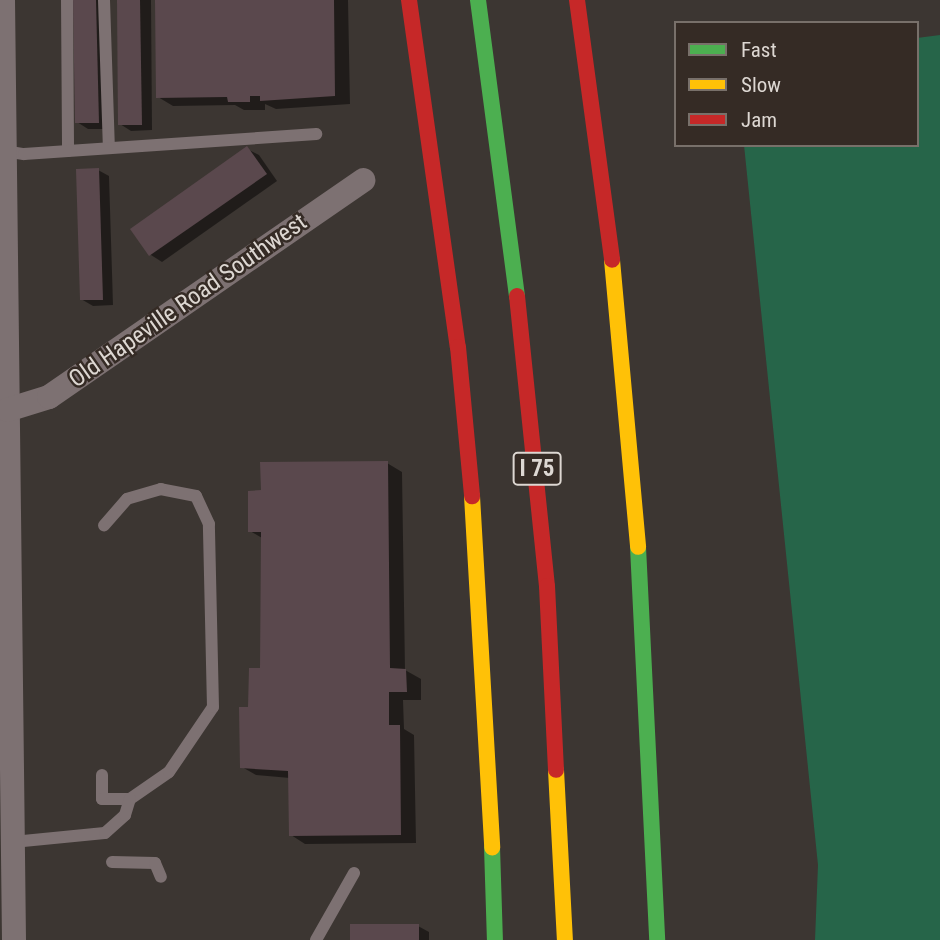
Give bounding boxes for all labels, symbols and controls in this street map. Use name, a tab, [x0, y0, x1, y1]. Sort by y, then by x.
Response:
legend	[674, 21, 919, 147]
text: Fast	[741, 38, 777, 62]
text: Slow	[741, 73, 781, 97]
text: Jam	[741, 108, 777, 132]
street label: Old Hapeville Road Southwest	[64, 208, 312, 394]
road number: I 75	[512, 449, 562, 489]

